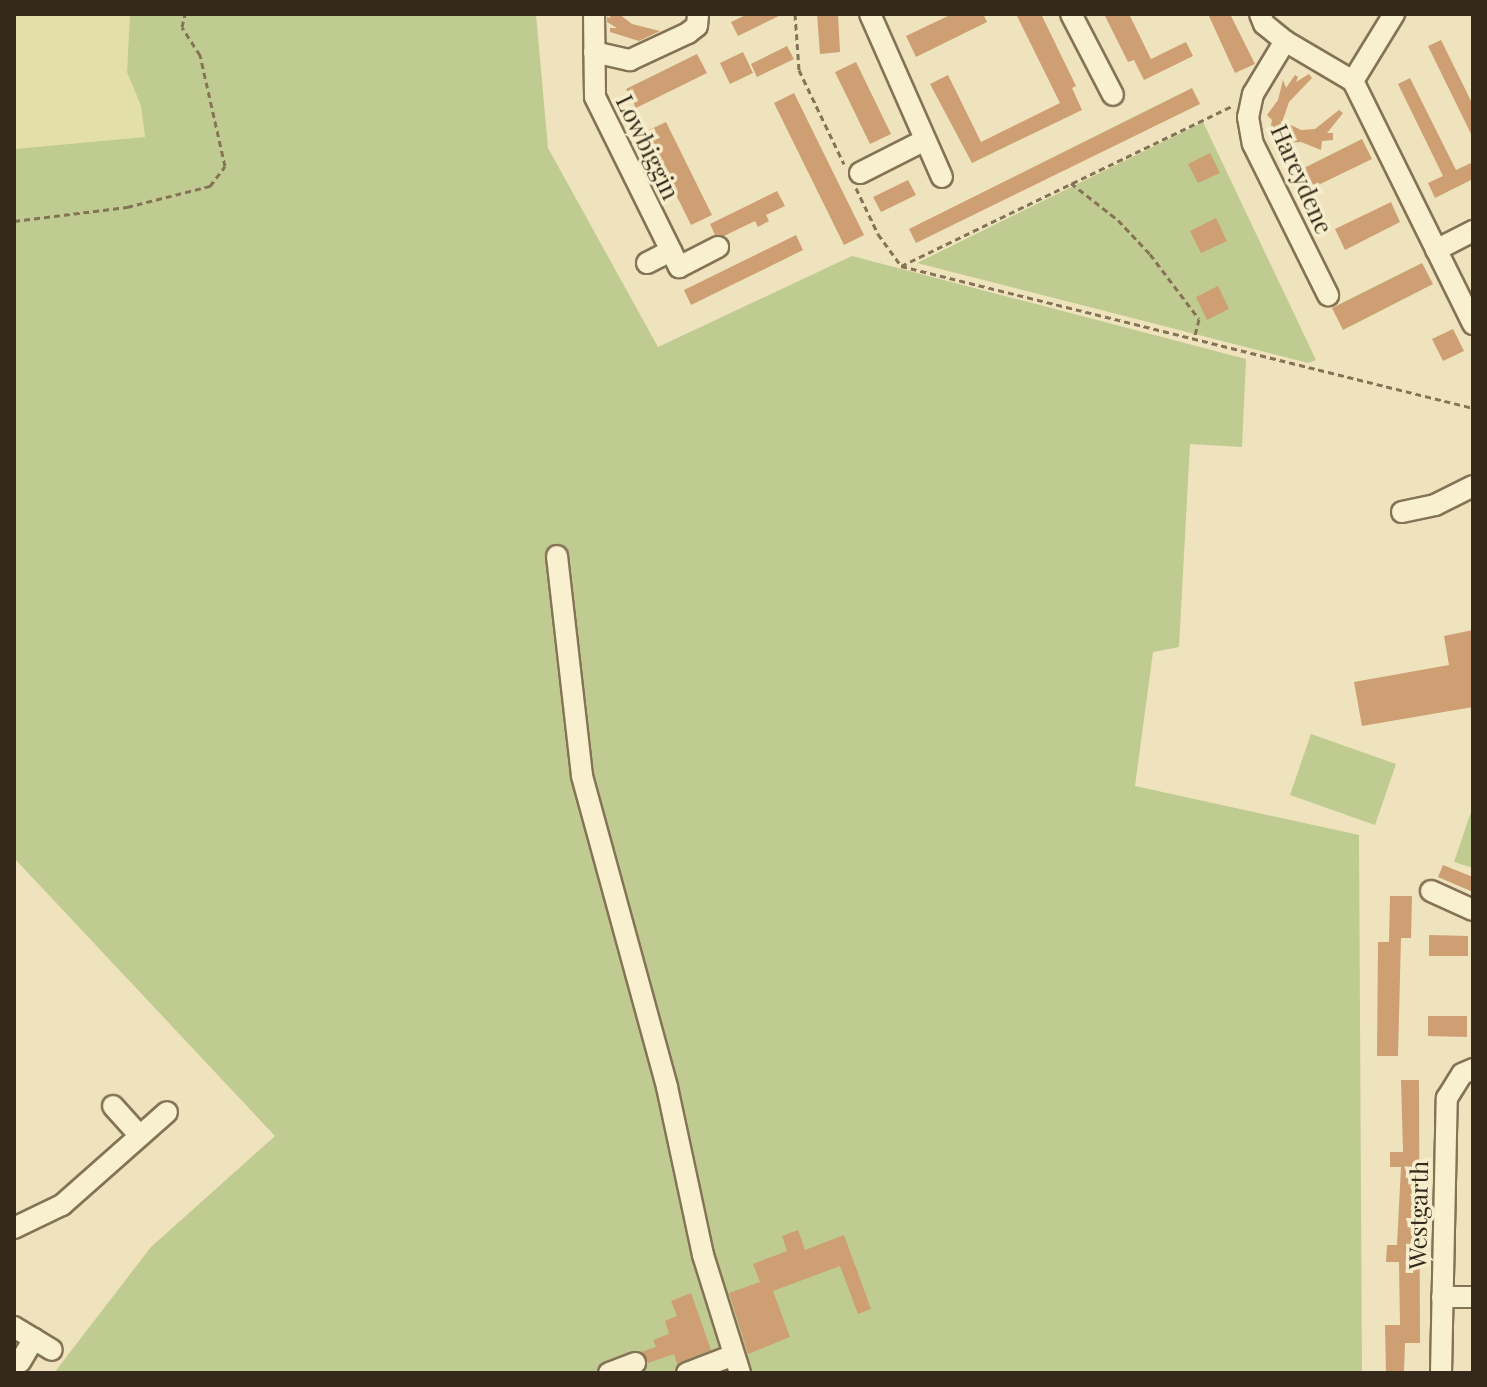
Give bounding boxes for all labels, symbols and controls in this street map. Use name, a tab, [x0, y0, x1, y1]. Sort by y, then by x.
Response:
street label: Lowbiggin	[610, 90, 686, 204]
street label: Hareydene	[1265, 120, 1339, 238]
street label: Westgarth	[1403, 1160, 1433, 1270]

